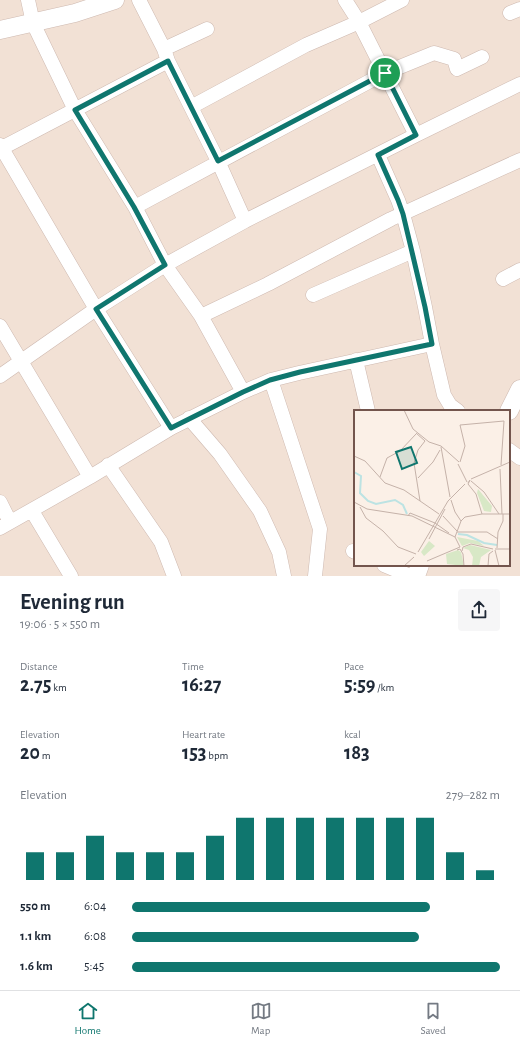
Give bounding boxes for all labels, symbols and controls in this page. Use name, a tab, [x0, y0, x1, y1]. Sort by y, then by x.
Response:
pin	[368, 56, 402, 90]
icon: arrive	[374, 62, 396, 84]
inset map	[354, 410, 510, 566]
button: share	[458, 589, 500, 631]
text: Evening run	[20, 591, 125, 613]
text: 19:06 · 5 × 550 m	[20, 618, 100, 631]
text: Distance	[20, 661, 57, 672]
text: Time	[182, 661, 204, 672]
text: Pace	[344, 661, 364, 672]
text: 2.75	[20, 675, 51, 695]
text: 16:27	[182, 675, 222, 695]
text: 5:59	[344, 675, 376, 695]
text: km	[51, 682, 67, 693]
text: /km	[376, 682, 394, 693]
text: Elevation	[20, 729, 60, 740]
text: Heart rate	[182, 729, 225, 740]
text: kcal	[344, 729, 361, 740]
text: 20	[20, 743, 40, 763]
text: 153	[182, 743, 206, 763]
text: 183	[344, 743, 370, 763]
text: m	[40, 750, 50, 761]
text: bpm	[206, 750, 228, 761]
text: Elevation	[20, 789, 67, 802]
text: 279–282 m	[446, 789, 500, 802]
text: 550 m	[20, 900, 50, 913]
text: 6:04	[84, 900, 106, 913]
text: 1.1 km	[20, 930, 51, 943]
text: 6:08	[84, 930, 106, 943]
text: 1.6 km	[20, 960, 53, 973]
text: 5:45	[84, 960, 104, 973]
tab: Home	[74, 1000, 101, 1037]
tab: Map	[250, 1000, 272, 1037]
tab: Saved	[420, 1000, 446, 1037]

